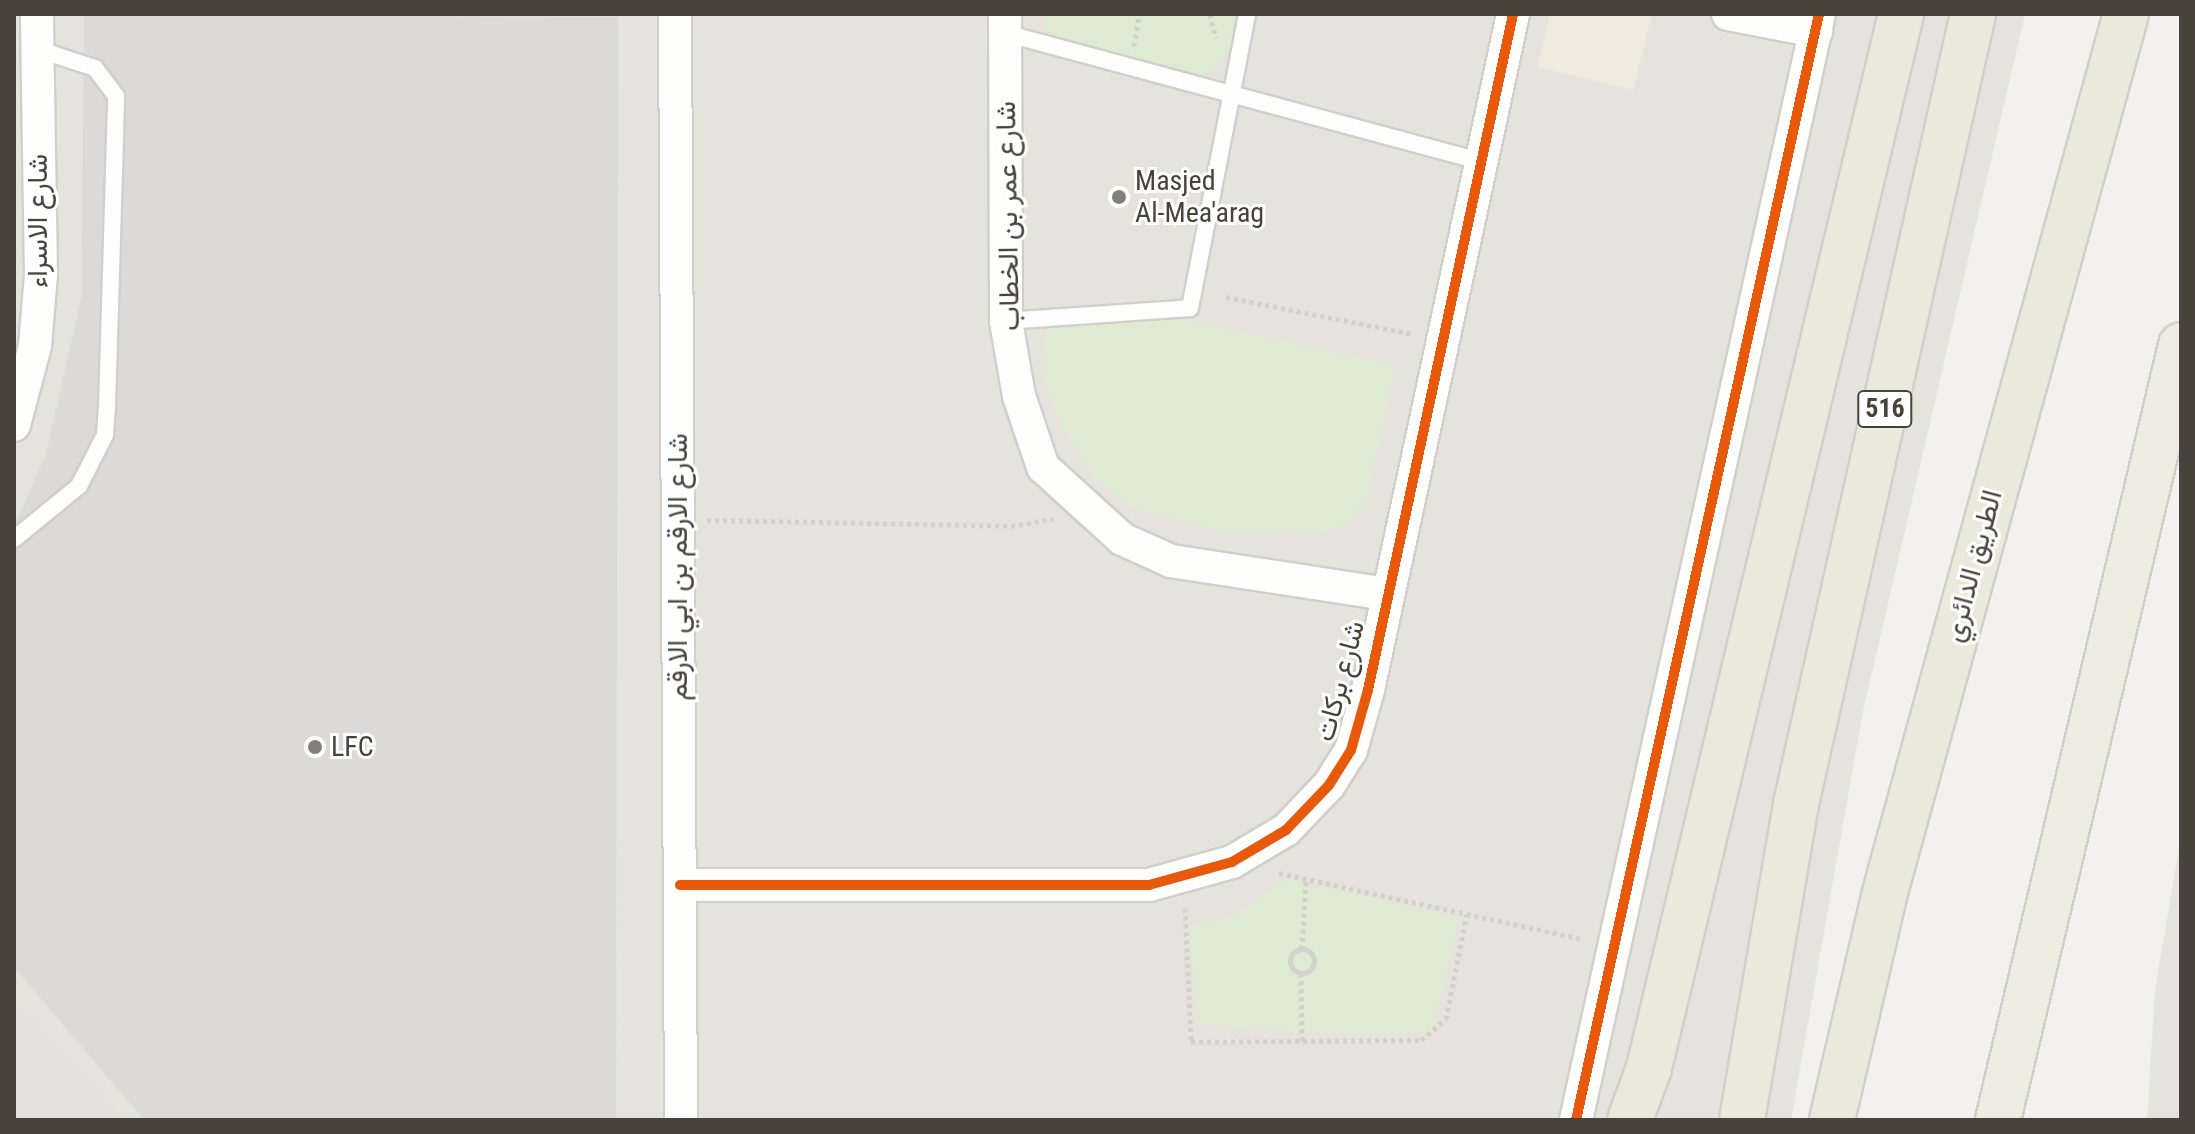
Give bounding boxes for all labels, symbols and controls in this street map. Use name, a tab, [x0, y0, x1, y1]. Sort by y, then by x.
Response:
street label: شارع عمر بن الخطاب	[989, 101, 1027, 331]
street label: شارع الاسراء	[21, 154, 55, 288]
place label: Masjed Al-Mea'arag	[1135, 164, 1264, 230]
marker: Masjed Al-Mea'arag	[1110, 188, 1128, 206]
road number: 516	[1857, 387, 1913, 431]
street label: شارع الارقم بن ابي الارقم	[661, 433, 695, 701]
street label: الطريق الدائري	[1937, 486, 2009, 646]
street label: شارع بركات	[1308, 617, 1372, 745]
place label: LFC	[331, 730, 374, 764]
marker: LFC	[306, 738, 324, 756]

